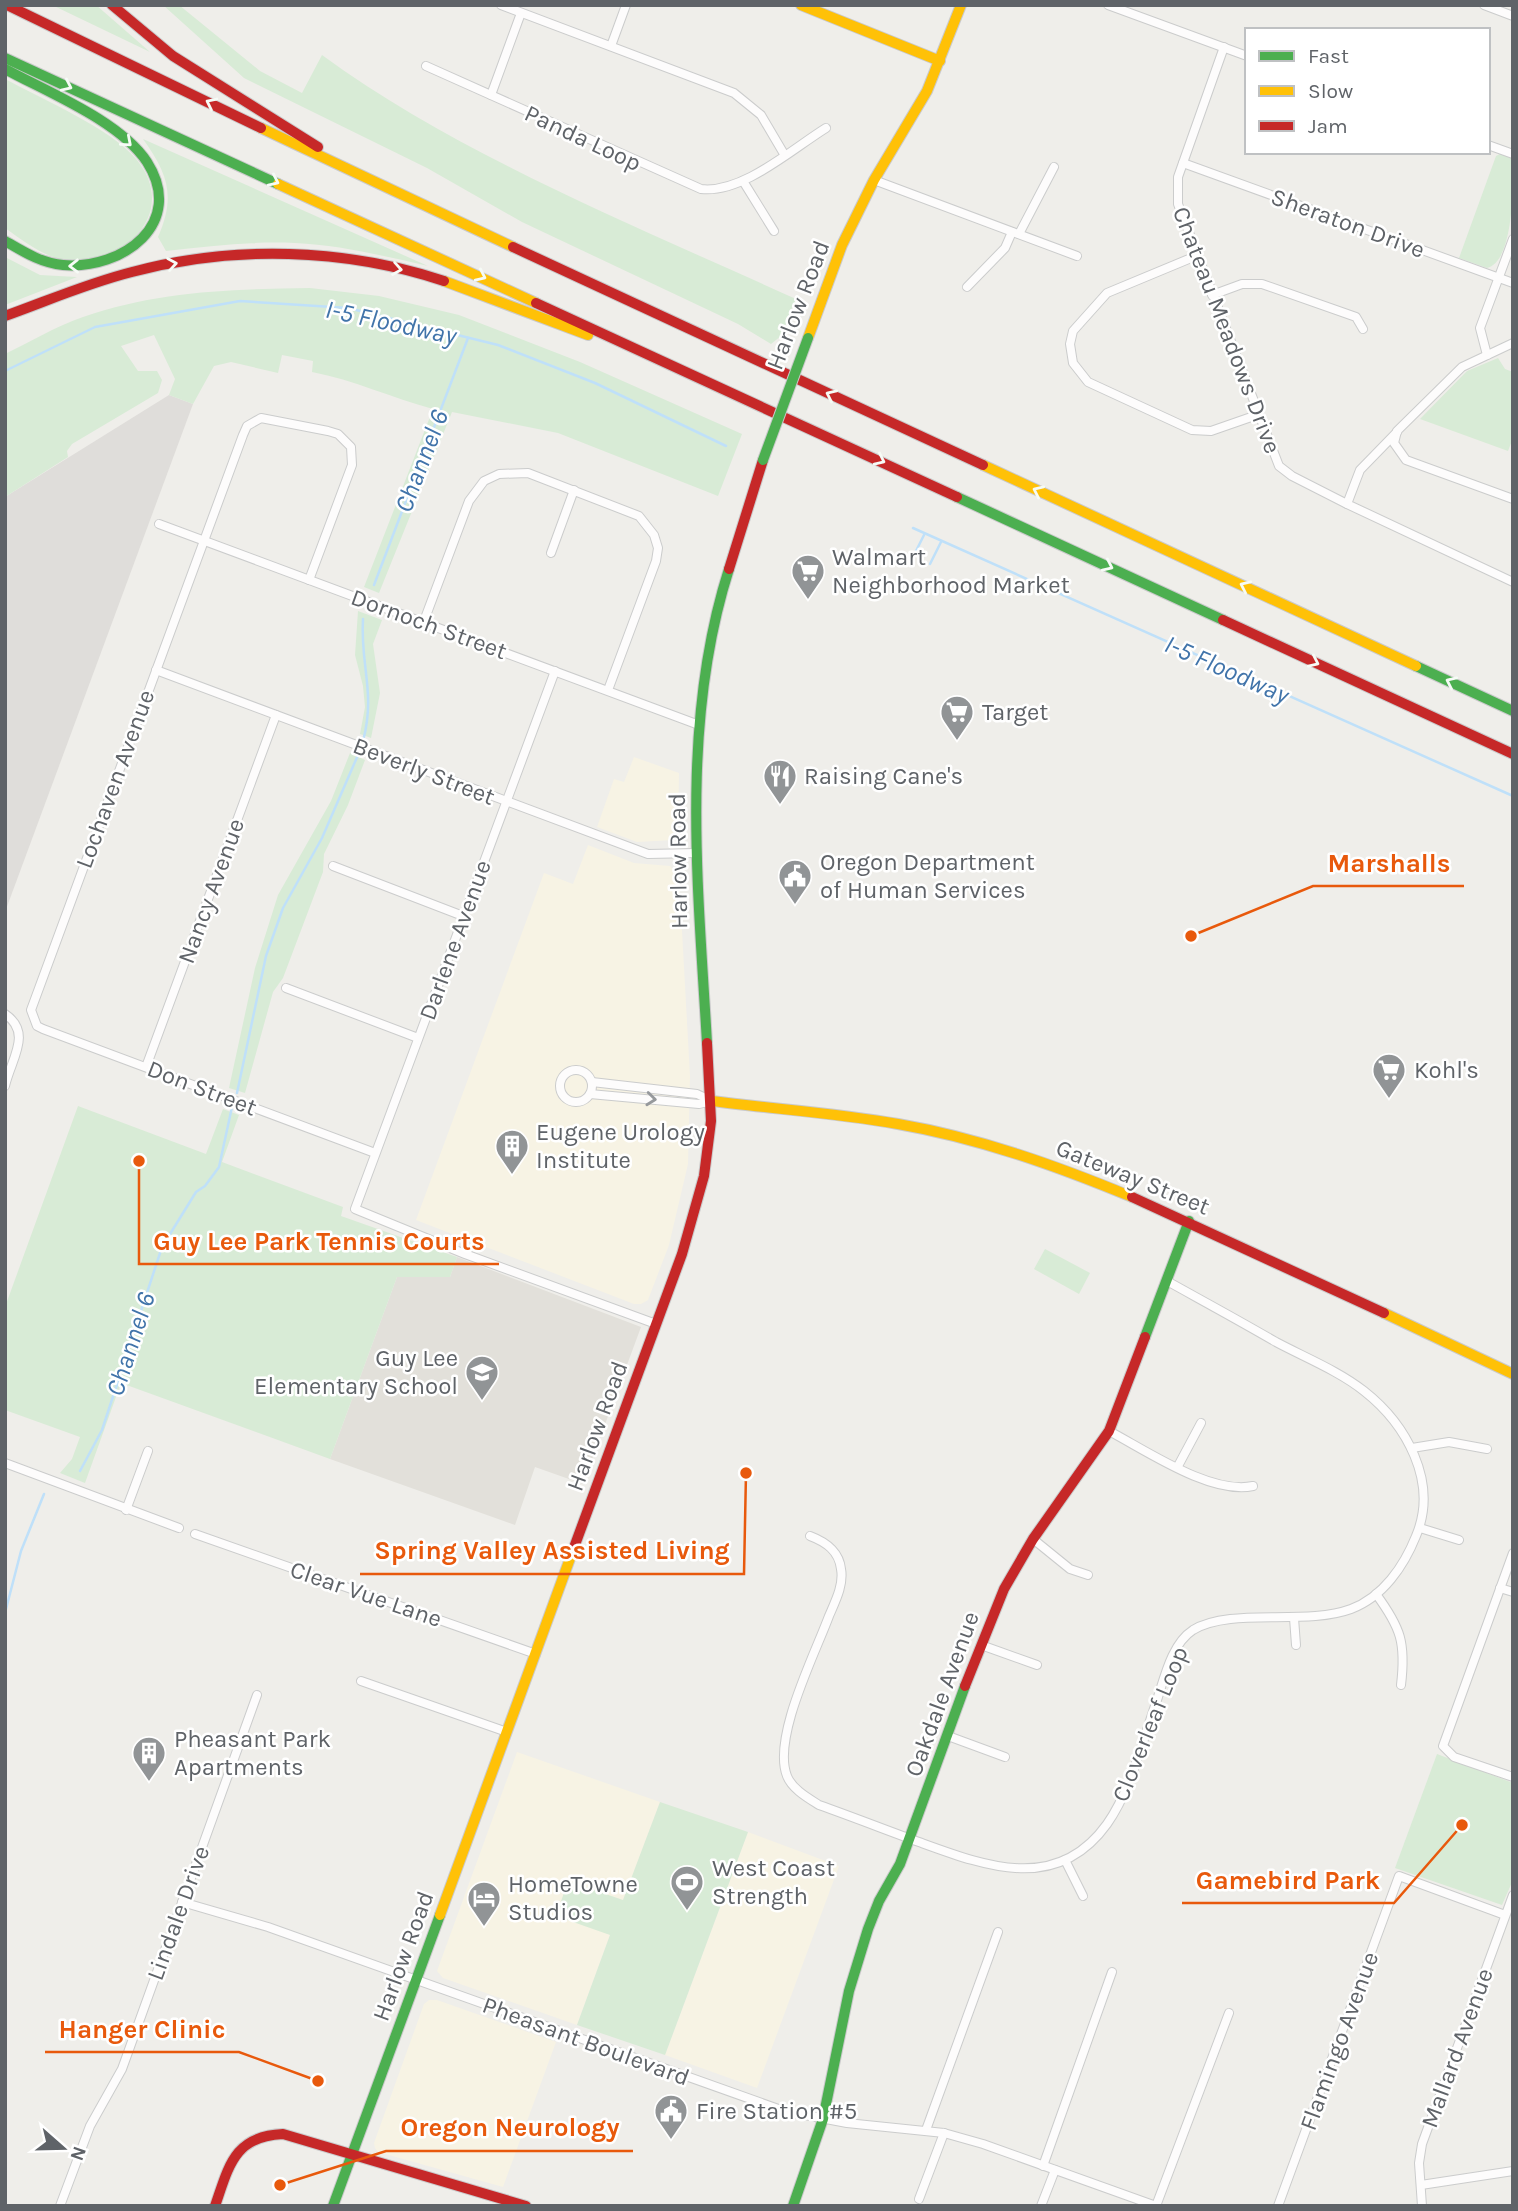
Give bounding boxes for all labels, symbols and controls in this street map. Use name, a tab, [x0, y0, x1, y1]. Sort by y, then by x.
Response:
legend	[1245, 28, 1490, 154]
text: Fast	[1308, 44, 1349, 68]
one-way arrow	[60, 78, 72, 92]
text: Slow	[1308, 79, 1353, 103]
one-way arrow	[206, 98, 218, 112]
street label: Panda Loop	[520, 99, 646, 177]
text: Jam	[1308, 114, 1348, 138]
one-way arrow	[118, 134, 131, 146]
one-way arrow	[267, 173, 279, 187]
street label: Sheraton Drive	[1267, 182, 1429, 264]
street label: Chateau Meadows Drive	[1167, 203, 1287, 457]
street label: Harlow Road	[761, 236, 835, 374]
one-way arrow	[166, 257, 178, 272]
one-way arrow	[68, 258, 78, 274]
one-way arrow	[391, 261, 403, 276]
one-way arrow	[474, 268, 486, 282]
water label: I-5 Floodway	[323, 293, 460, 352]
one-way arrow	[826, 389, 839, 403]
water label: Channel 6	[388, 405, 455, 517]
one-way arrow	[872, 452, 885, 466]
one-way arrow	[1033, 485, 1045, 499]
place label: Walmart Neighborhood Market	[832, 543, 1070, 599]
supermarket icon: Walmart Neighborhood Market	[789, 552, 827, 601]
one-way arrow	[1101, 558, 1113, 572]
one-way arrow	[1239, 580, 1252, 594]
street label: Dornoch Street	[347, 583, 511, 665]
water label: I-5 Floodway	[1160, 628, 1295, 711]
one-way arrow	[1307, 654, 1320, 668]
one-way arrow	[1446, 676, 1458, 690]
street label: Lochaven Avenue	[70, 686, 160, 872]
supermarket icon: Target	[938, 693, 976, 742]
place label: Target	[982, 698, 1048, 726]
street label: Beverly Street	[349, 731, 499, 811]
restaurant icon: Raising Cane's	[761, 757, 799, 806]
place label: Raising Cane's	[804, 762, 963, 790]
street label: Harlow Road	[663, 793, 693, 929]
street label: Nancy Avenue	[172, 815, 250, 967]
callout: Marshalls	[1313, 839, 1464, 886]
place label: Oregon Department of Human Services	[820, 848, 1035, 904]
text: Marshalls	[1328, 848, 1450, 879]
street label: Darlene Avenue	[413, 856, 497, 1024]
public building icon: Oregon Department of Human Services	[776, 857, 814, 906]
supermarket icon: Kohl's	[1370, 1051, 1408, 1100]
street label: Don Street	[143, 1054, 261, 1122]
place label: Kohl's	[1414, 1056, 1479, 1084]
one-way arrow	[646, 1091, 657, 1106]
place label: Eugene Urology Institute	[536, 1118, 705, 1174]
building icon: Eugene Urology Institute	[493, 1127, 531, 1176]
street label: Gateway Street	[1052, 1133, 1214, 1221]
callout: Guy Lee Park Tennis Courts	[139, 1217, 499, 1264]
text: Guy Lee Park Tennis Courts	[153, 1226, 485, 1257]
water label: Channel 6	[99, 1288, 162, 1400]
place label: Guy Lee Elementary School	[254, 1344, 458, 1400]
school or university icon: Guy Lee Elementary School	[463, 1353, 501, 1402]
street label: Harlow Road	[561, 1357, 633, 1495]
callout: Spring Valley Assisted Living	[360, 1527, 744, 1574]
text: Spring Valley Assisted Living	[374, 1535, 730, 1566]
street label: Clear Vue Lane	[286, 1555, 446, 1633]
street label: Oakdale Avenue	[899, 1608, 985, 1780]
street label: Cloverleaf Loop	[1106, 1642, 1194, 1806]
place label: Pheasant Park Apartments	[174, 1725, 331, 1781]
building icon: Pheasant Park Apartments	[130, 1734, 168, 1783]
street label: Lindale Drive	[141, 1842, 215, 1984]
place label: West Coast Strength	[712, 1854, 835, 1910]
callout: Gamebird Park	[1182, 1856, 1394, 1903]
sports icon: West Coast Strength	[668, 1863, 706, 1912]
text: Gamebird Park	[1196, 1865, 1380, 1896]
place label: HomeTowne Studios	[508, 1870, 638, 1926]
hotel icon: HomeTowne Studios	[465, 1879, 503, 1928]
street label: Harlow Road	[367, 1887, 439, 2025]
street label: Flamingo Avenue	[1294, 1948, 1384, 2134]
street label: Mallard Avenue	[1415, 1964, 1499, 2132]
street label: Pheasant Boulevard	[479, 1991, 693, 2091]
callout: Hanger Clinic	[45, 2005, 239, 2052]
text: Hanger Clinic	[59, 2014, 225, 2045]
public building icon: Fire Station #5	[652, 2092, 690, 2141]
place label: Fire Station #5	[696, 2097, 857, 2125]
callout: Oregon Neurology	[386, 2104, 633, 2151]
text: Oregon Neurology	[400, 2112, 620, 2143]
north arrow	[28, 2113, 98, 2183]
text: N	[65, 2143, 91, 2164]

